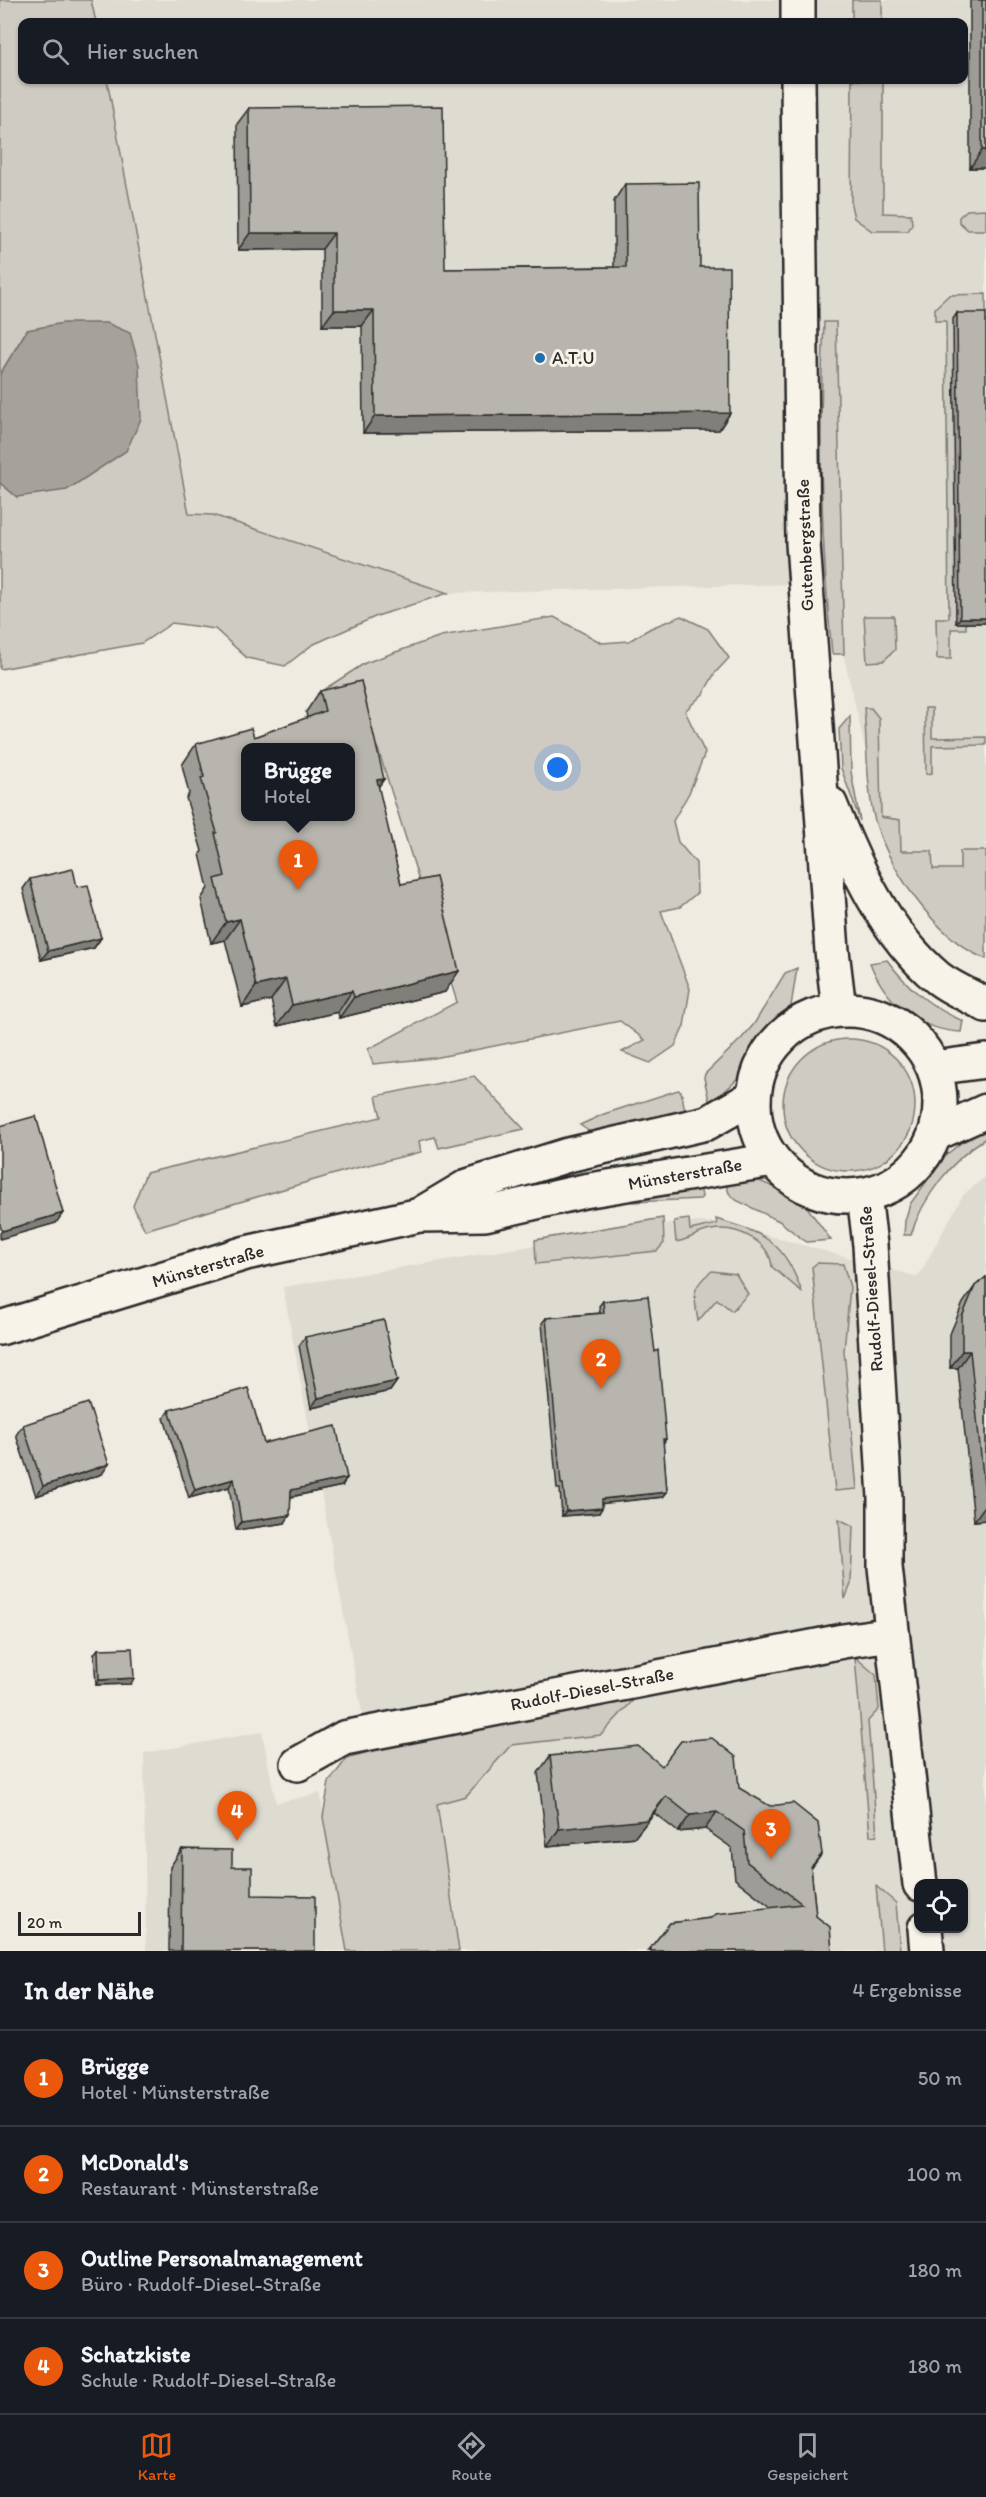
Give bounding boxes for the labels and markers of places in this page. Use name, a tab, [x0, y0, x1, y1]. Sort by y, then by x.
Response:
place label: A.T.U	[552, 347, 594, 369]
marker: A.T.U	[533, 351, 547, 365]
pin: 1	[278, 840, 318, 890]
pin: 2	[582, 1340, 620, 1389]
pin: 4	[218, 1792, 256, 1841]
pin: 3	[752, 1810, 790, 1859]

